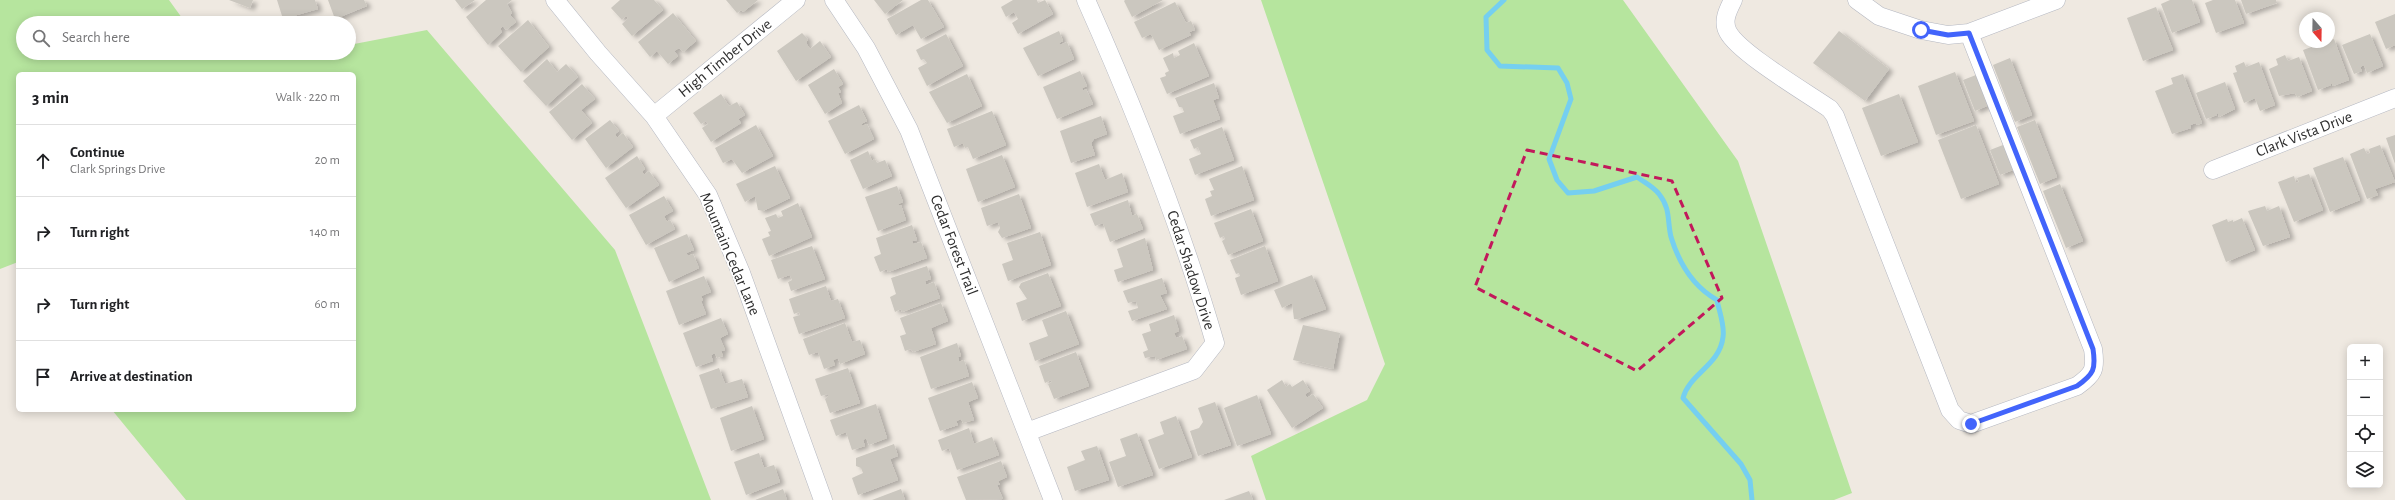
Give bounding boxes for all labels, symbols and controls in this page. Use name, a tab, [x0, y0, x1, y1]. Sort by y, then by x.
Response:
north arrow	[2299, 12, 2335, 48]
search box	[16, 16, 356, 60]
street label: High Timber Drive	[675, 16, 775, 100]
route start	[1912, 21, 1930, 39]
icon: search	[30, 27, 52, 49]
text: Search here	[62, 30, 130, 45]
text: 3 min	[32, 89, 69, 106]
text: Walk · 220 m	[275, 91, 340, 104]
street label: Clark Vista Drive	[2254, 108, 2354, 160]
text: Continue	[70, 145, 125, 160]
icon: ahead	[32, 150, 54, 172]
text: 20 m	[315, 154, 340, 167]
text: Clark Springs Drive	[70, 163, 165, 176]
street label: Mountain Cedar Lane	[697, 190, 763, 318]
street label: Cedar Forest Trail	[928, 193, 980, 297]
street label: Cedar Shadow Drive	[1164, 208, 1218, 332]
icon: right	[32, 222, 54, 244]
text: Turn right	[70, 225, 129, 240]
text: 140 m	[310, 226, 340, 239]
icon: right	[32, 294, 54, 316]
text: Turn right	[70, 297, 129, 312]
text: 60 m	[314, 298, 340, 311]
map controls	[2347, 344, 2383, 488]
button: +	[2347, 344, 2383, 380]
icon: arrive	[32, 366, 54, 388]
text: Arrive at destination	[70, 369, 193, 384]
button: −	[2347, 380, 2383, 416]
route end	[1962, 415, 1980, 433]
button: locate	[2347, 416, 2383, 452]
button: layers	[2347, 452, 2383, 488]

